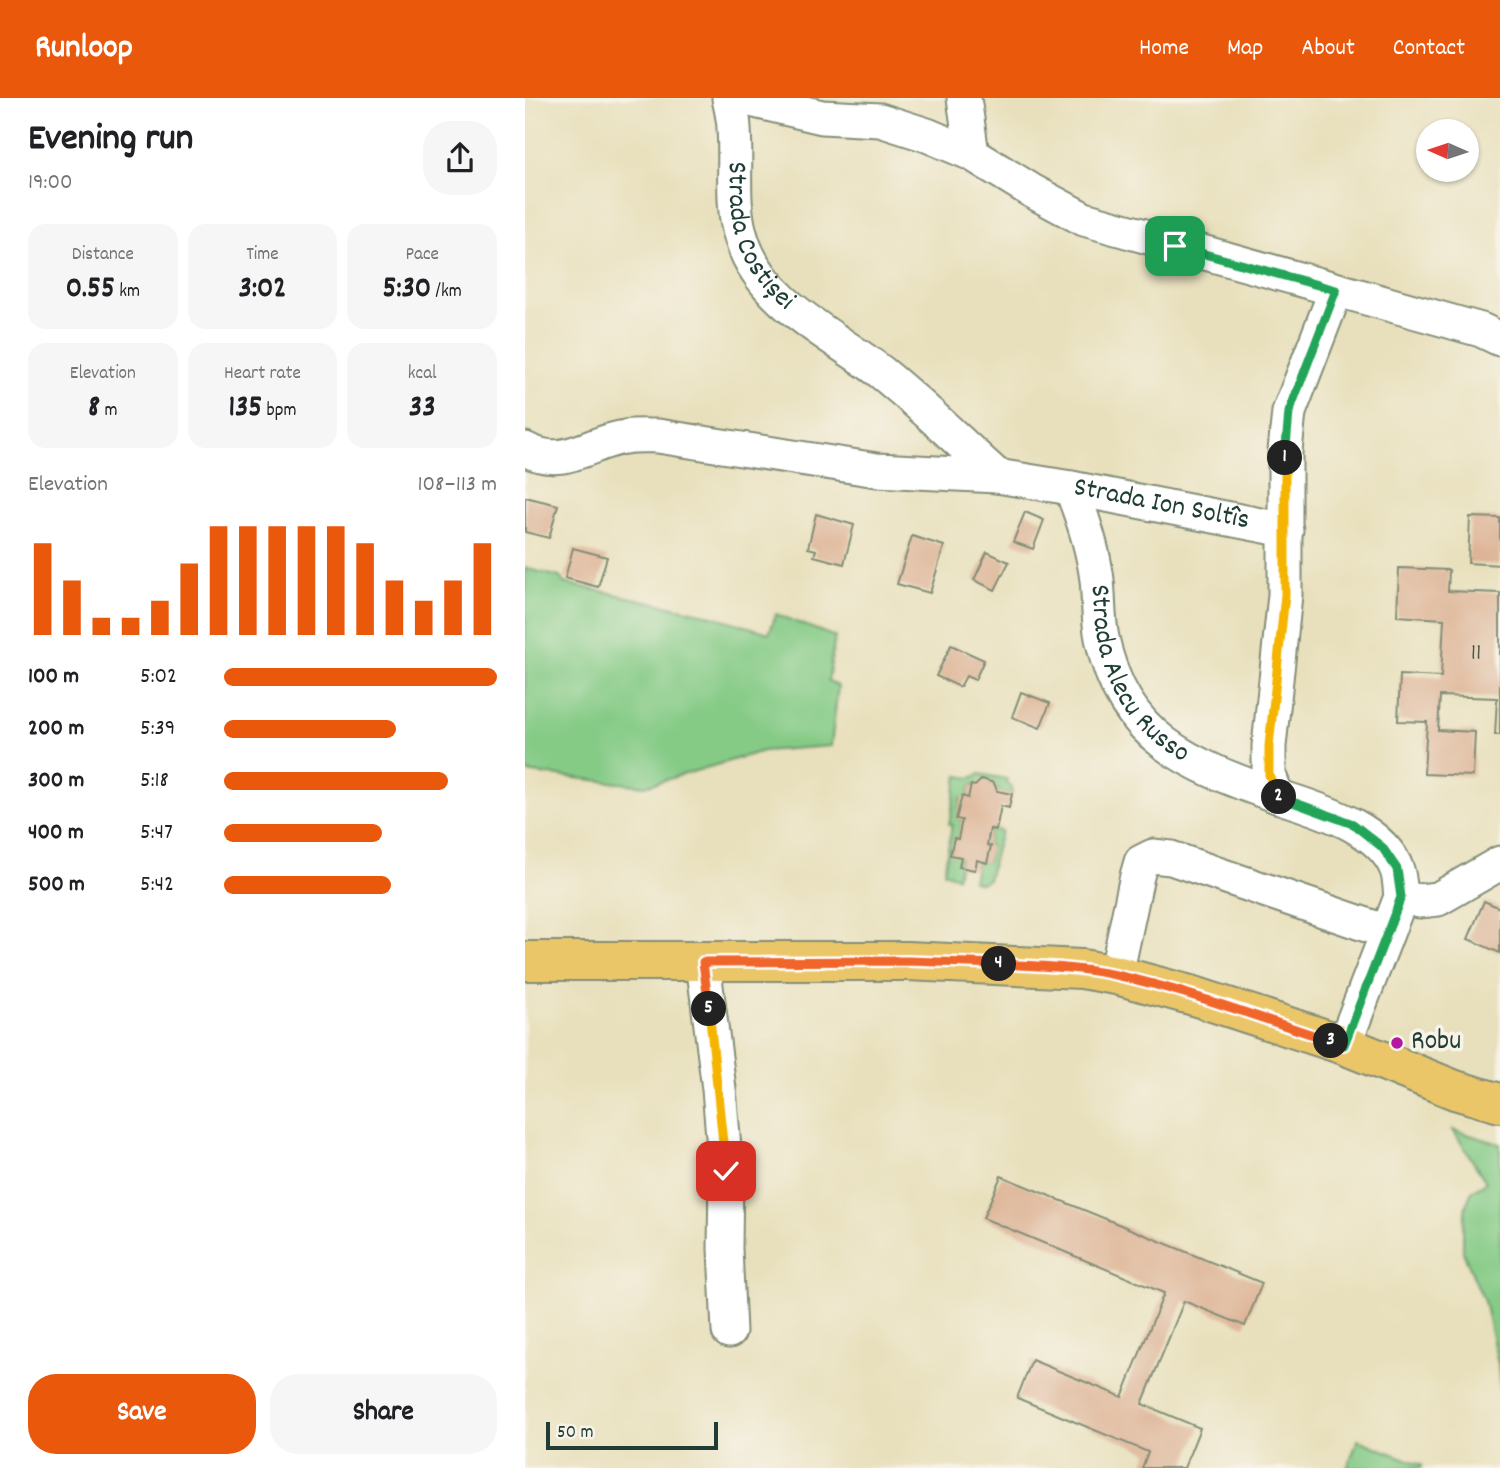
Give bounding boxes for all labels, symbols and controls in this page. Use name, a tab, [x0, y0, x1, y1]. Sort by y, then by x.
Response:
text: Runloop	[35, 26, 133, 73]
text: Home	[1139, 32, 1189, 66]
text: Map	[1227, 32, 1263, 66]
text: About	[1301, 32, 1355, 66]
text: Contact	[1393, 32, 1465, 66]
text: Evening run	[28, 113, 193, 168]
north arrow	[1416, 119, 1479, 182]
map controls	[1416, 119, 1479, 182]
button: share	[423, 121, 497, 195]
street label: Strada Costișei	[715, 161, 803, 321]
text: 19:00	[28, 167, 72, 200]
pin	[1145, 216, 1205, 276]
icon: arrive	[1156, 227, 1194, 265]
text: Distance	[72, 242, 134, 269]
text: Time	[246, 242, 279, 269]
text: Pace	[405, 242, 439, 269]
text: 0.55	[66, 269, 115, 312]
text: 3:02	[239, 269, 286, 312]
text: 5:30	[383, 269, 431, 312]
text: km	[115, 279, 140, 306]
text: /km	[431, 279, 462, 306]
text: Elevation	[70, 361, 136, 388]
text: Heart rate	[224, 361, 301, 388]
text: kcal	[408, 361, 437, 388]
text: 8	[88, 388, 100, 431]
text: 135	[228, 388, 262, 431]
text: 33	[409, 388, 435, 431]
text: m	[100, 398, 118, 425]
text: bpm	[262, 398, 297, 425]
pin: 1	[1267, 440, 1303, 476]
text: 1	[1282, 444, 1287, 471]
text: Elevation	[28, 469, 108, 502]
text: 108–113 m	[417, 469, 497, 502]
street label: Strada Ion Soltîs	[1070, 469, 1252, 542]
street label: Strada Alecu Russo	[1078, 583, 1196, 775]
house number: 11	[1471, 637, 1481, 671]
text: 100 m	[28, 661, 79, 694]
text: 5:02	[140, 661, 177, 694]
text: 200 m	[28, 713, 84, 746]
text: 5:39	[140, 713, 175, 746]
text: 300 m	[28, 765, 84, 798]
text: 5:18	[140, 765, 169, 798]
pin: 2	[1261, 780, 1297, 814]
text: 2	[1274, 783, 1283, 810]
text: 400 m	[28, 817, 84, 850]
text: 5:47	[140, 817, 173, 850]
text: 500 m	[28, 869, 85, 902]
text: 5:42	[140, 869, 174, 902]
pin: 4	[981, 946, 1016, 982]
text: 4	[995, 950, 1002, 977]
pin: 5	[691, 992, 727, 1026]
text: 5	[704, 995, 713, 1022]
place label: Robu	[1411, 1023, 1461, 1063]
pin: 3	[1313, 1024, 1349, 1058]
text: 3	[1326, 1027, 1335, 1054]
marker: Robu	[1389, 1035, 1405, 1051]
pin	[696, 1141, 756, 1201]
icon: check	[707, 1152, 745, 1190]
button: Save	[28, 1374, 256, 1454]
button: Share	[270, 1374, 497, 1454]
scale bar	[546, 1419, 717, 1451]
text: 50 m	[557, 1420, 594, 1447]

